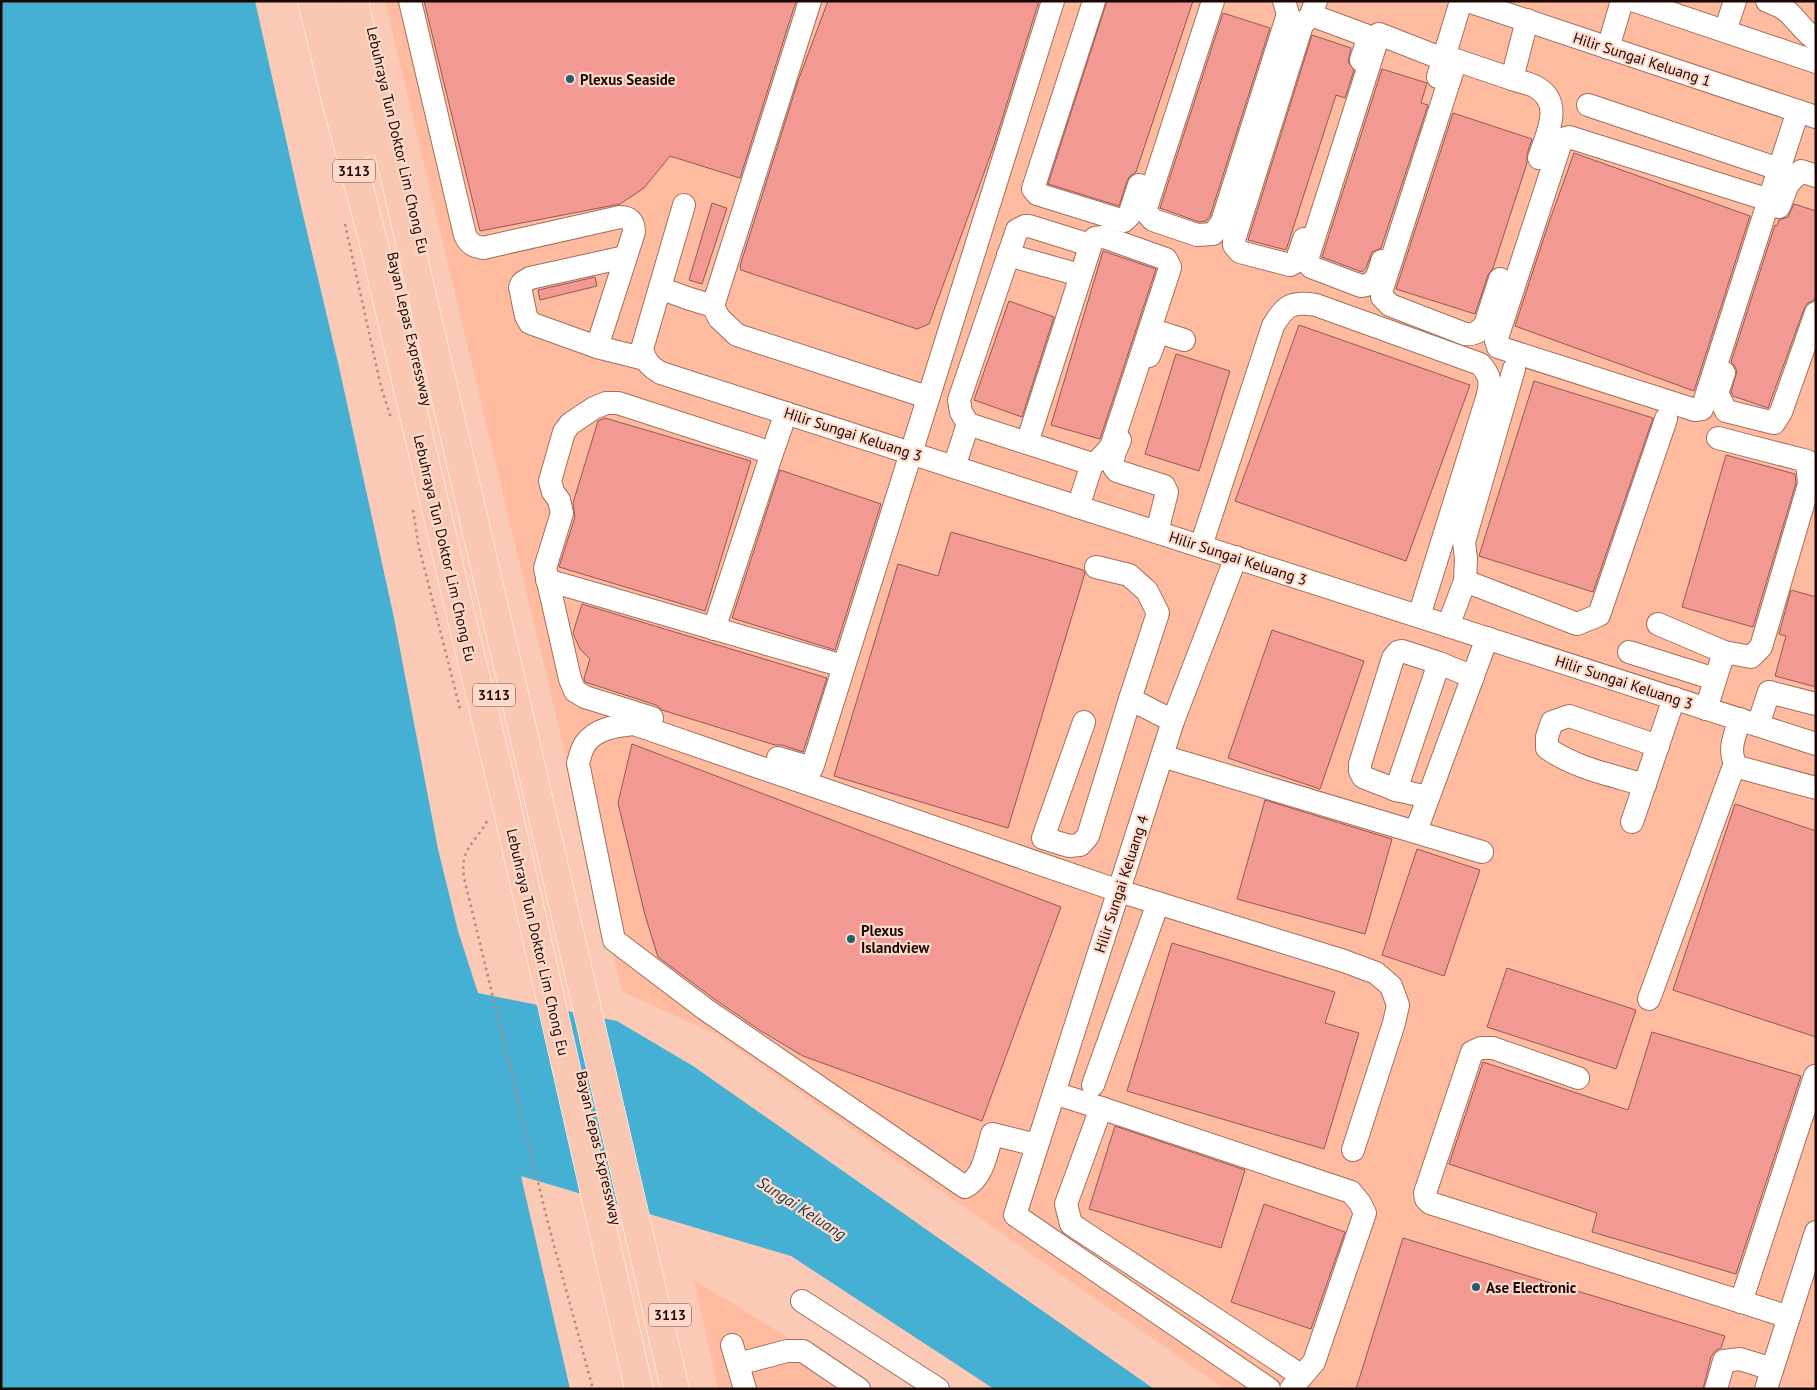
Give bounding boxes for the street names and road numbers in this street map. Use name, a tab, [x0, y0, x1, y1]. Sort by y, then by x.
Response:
street label: Lebuhraya Tun Doktor Lim Chong Eu	[363, 24, 433, 256]
street label: Hilir Sungai Keluang 1	[1571, 28, 1713, 90]
road number: 3113	[333, 160, 375, 182]
street label: Bayan Lepas Expressway	[383, 250, 437, 408]
street label: Hilir Sungai Keluang 3	[782, 403, 924, 465]
street label: Lebuhraya Tun Doktor Lim Chong Eu	[410, 432, 480, 664]
street label: Hilir Sungai Keluang 3	[1167, 527, 1309, 589]
street label: Hilir Sungai Keluang 3	[1553, 651, 1695, 713]
road number: 3113	[473, 684, 515, 706]
street label: Hilir Sungai Keluang 4	[1090, 813, 1152, 955]
street label: Lebuhraya Tun Doktor Lim Chong Eu	[503, 826, 573, 1058]
street label: Bayan Lepas Expressway	[572, 1069, 626, 1227]
road number: 3113	[649, 1304, 691, 1326]

